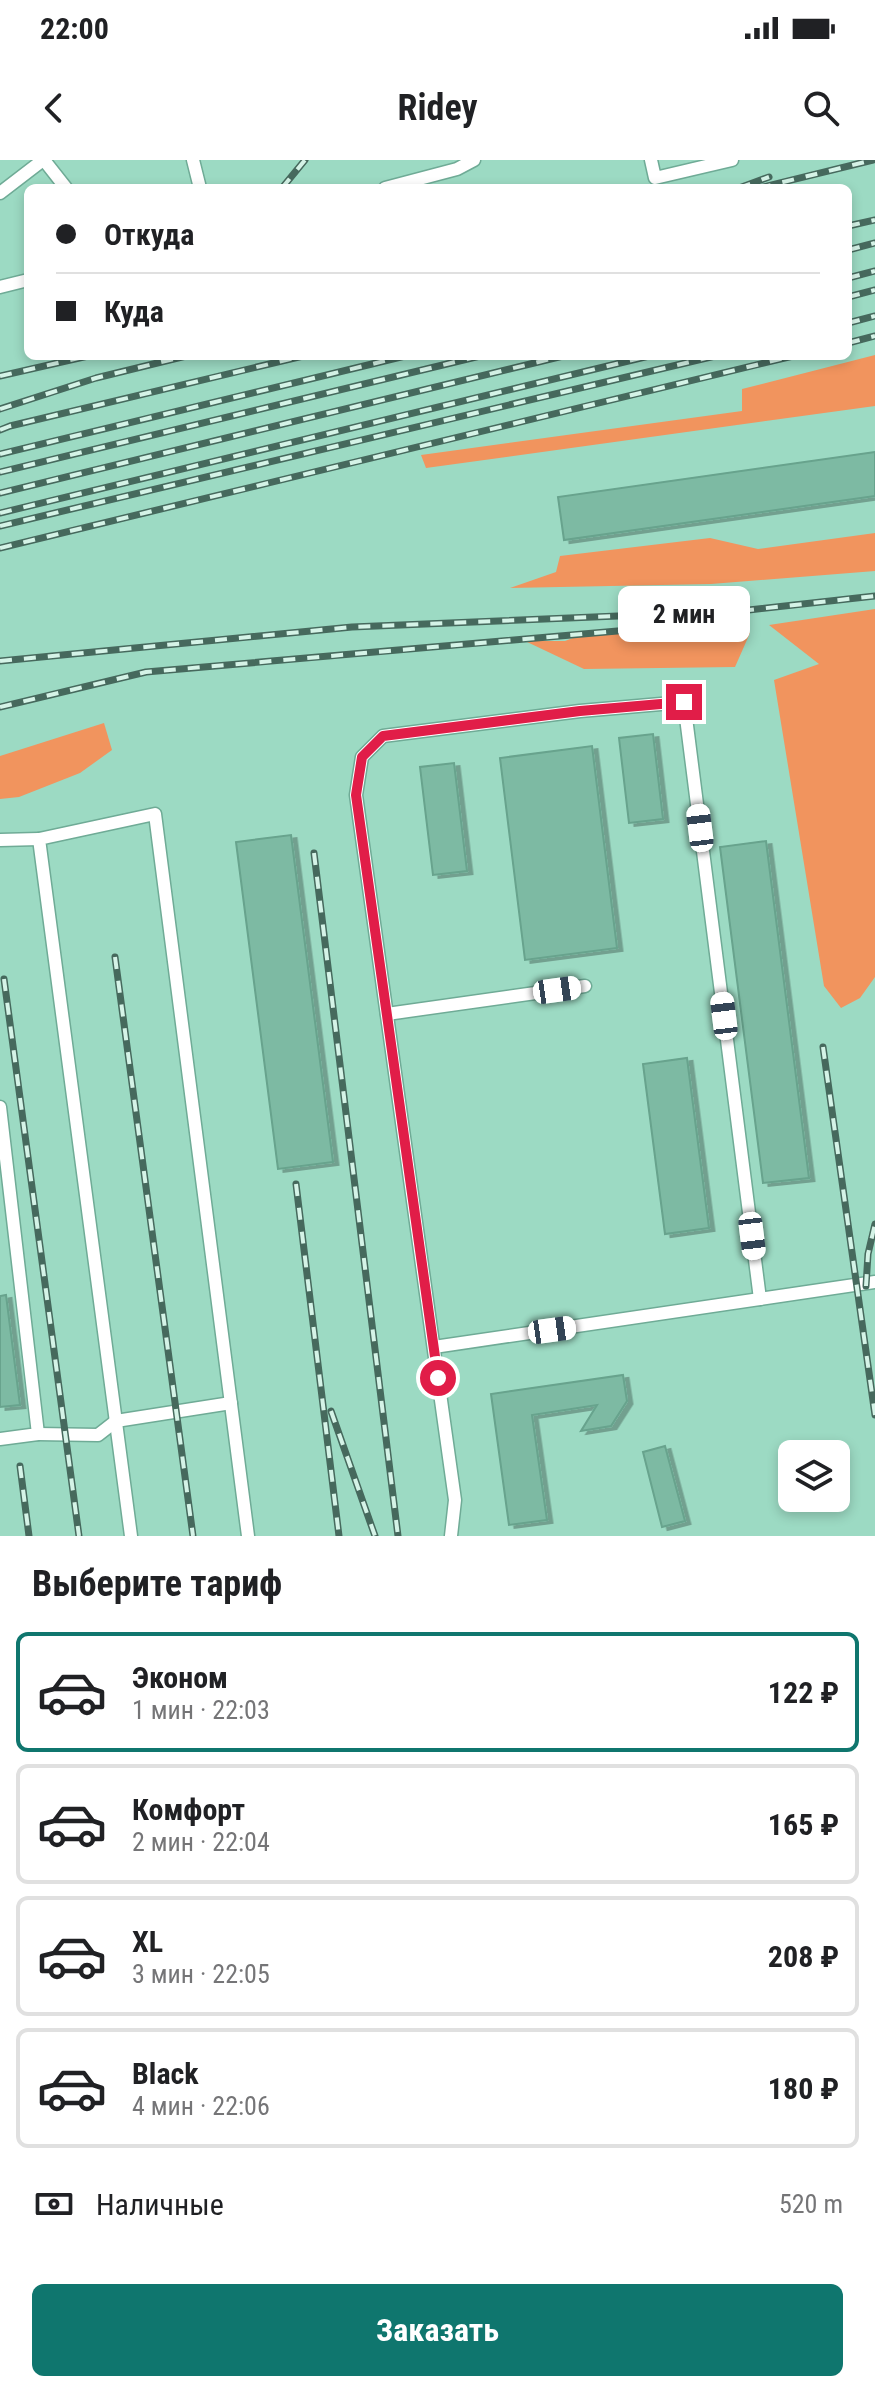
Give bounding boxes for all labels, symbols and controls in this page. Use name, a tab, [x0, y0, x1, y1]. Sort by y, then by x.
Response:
text: 22:00	[40, 11, 109, 46]
icon: back	[32, 86, 76, 130]
icon: search	[799, 86, 843, 130]
text: Ridey	[398, 87, 477, 129]
text: Откуда	[104, 217, 194, 252]
text: Куда	[104, 294, 164, 329]
callout: 2 мин	[618, 586, 750, 642]
text: 2 мин	[653, 599, 715, 629]
route end	[666, 684, 702, 720]
car	[685, 803, 715, 853]
car	[532, 975, 582, 1005]
car	[709, 991, 739, 1041]
car	[737, 1211, 767, 1261]
car	[527, 1315, 577, 1345]
route start	[420, 1360, 456, 1396]
map controls	[778, 1440, 850, 1512]
button: layers	[778, 1440, 850, 1512]
text: Выберите тариф	[32, 1563, 282, 1605]
icon: car	[36, 1656, 108, 1728]
text: Эконом	[132, 1660, 228, 1695]
text: 122 ₽	[768, 1675, 839, 1710]
text: 1 мин · 22:03	[132, 1695, 270, 1725]
icon: car	[36, 1788, 108, 1860]
text: Комфорт	[132, 1792, 245, 1827]
text: 165 ₽	[768, 1807, 839, 1842]
text: 2 мин · 22:04	[132, 1827, 270, 1857]
icon: car	[36, 1920, 108, 1992]
text: XL	[132, 1924, 163, 1959]
text: 208 ₽	[768, 1939, 839, 1974]
text: 3 мин · 22:05	[132, 1959, 270, 1989]
icon: car	[36, 2052, 108, 2124]
text: Black	[132, 2056, 199, 2091]
text: 180 ₽	[768, 2071, 839, 2106]
text: 4 мин · 22:06	[132, 2091, 270, 2121]
icon: cash	[32, 2182, 76, 2226]
text: Наличные	[96, 2187, 224, 2222]
text: 520 m	[779, 2189, 843, 2219]
button: Заказать	[32, 2284, 843, 2376]

